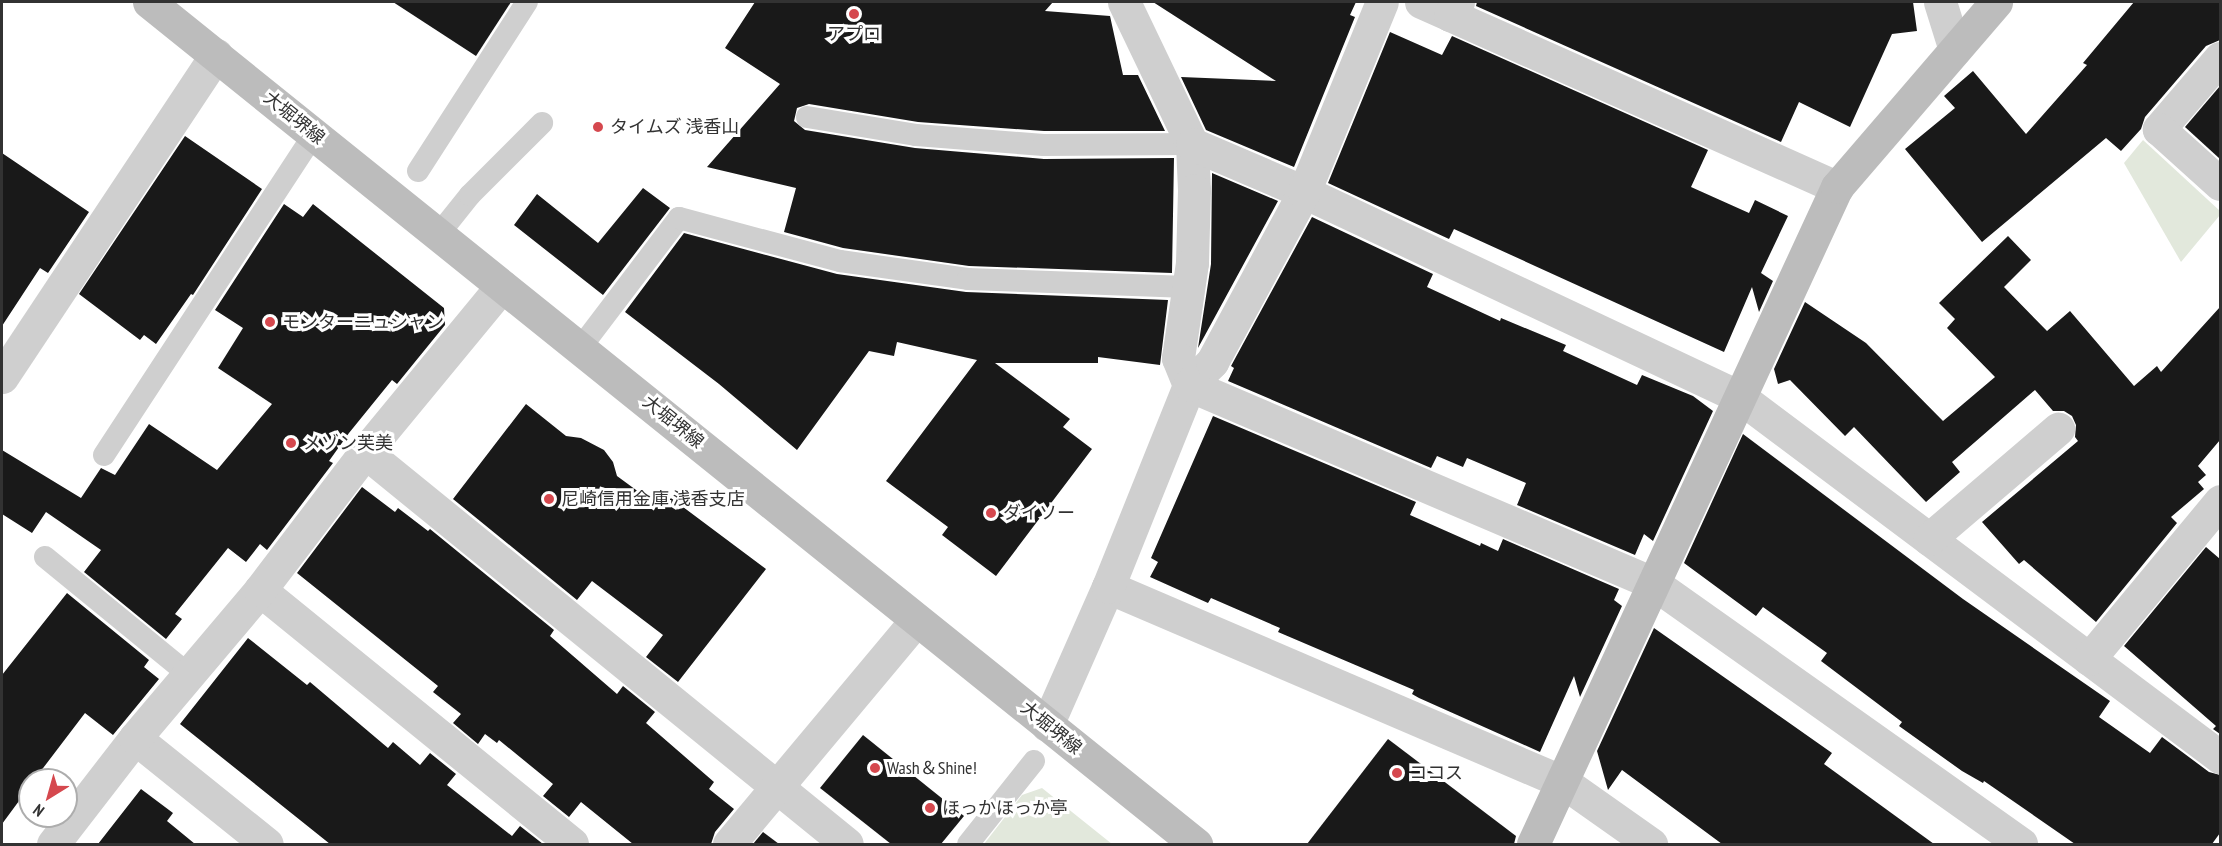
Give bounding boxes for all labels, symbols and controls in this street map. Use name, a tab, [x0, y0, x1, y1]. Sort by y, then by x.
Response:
marker: アプロ	[847, 7, 861, 21]
place label: アプロ	[827, 23, 881, 45]
street label: 大堀堺線	[259, 87, 329, 149]
place label: タイムズ 浅香山	[610, 116, 740, 138]
marker: タイムズ 浅香山	[591, 120, 605, 134]
place label: モンターニュシャン	[282, 311, 444, 333]
marker: モンターニュシャン	[263, 315, 277, 329]
street label: 大堀堺線	[638, 391, 708, 453]
place label: メゾン芙美	[303, 432, 393, 454]
marker: メゾン芙美	[284, 436, 298, 450]
place label: 尼崎信用金庫 浅香支店	[561, 488, 745, 510]
marker: 尼崎信用金庫 浅香支店	[542, 492, 556, 506]
place label: ダイソー	[1003, 502, 1075, 524]
marker: ダイソー	[984, 506, 998, 520]
street label: 大堀堺線	[1016, 697, 1086, 759]
place label: Wash＆Shine!	[887, 757, 977, 779]
marker: Wash＆Shine!	[868, 761, 882, 775]
place label: ココス	[1409, 762, 1463, 784]
marker: ココス	[1390, 766, 1404, 780]
north arrow	[18, 768, 78, 828]
place label: ほっかほっか亭	[942, 797, 1068, 819]
text: N	[29, 800, 48, 821]
marker: ほっかほっか亭	[923, 801, 937, 815]

